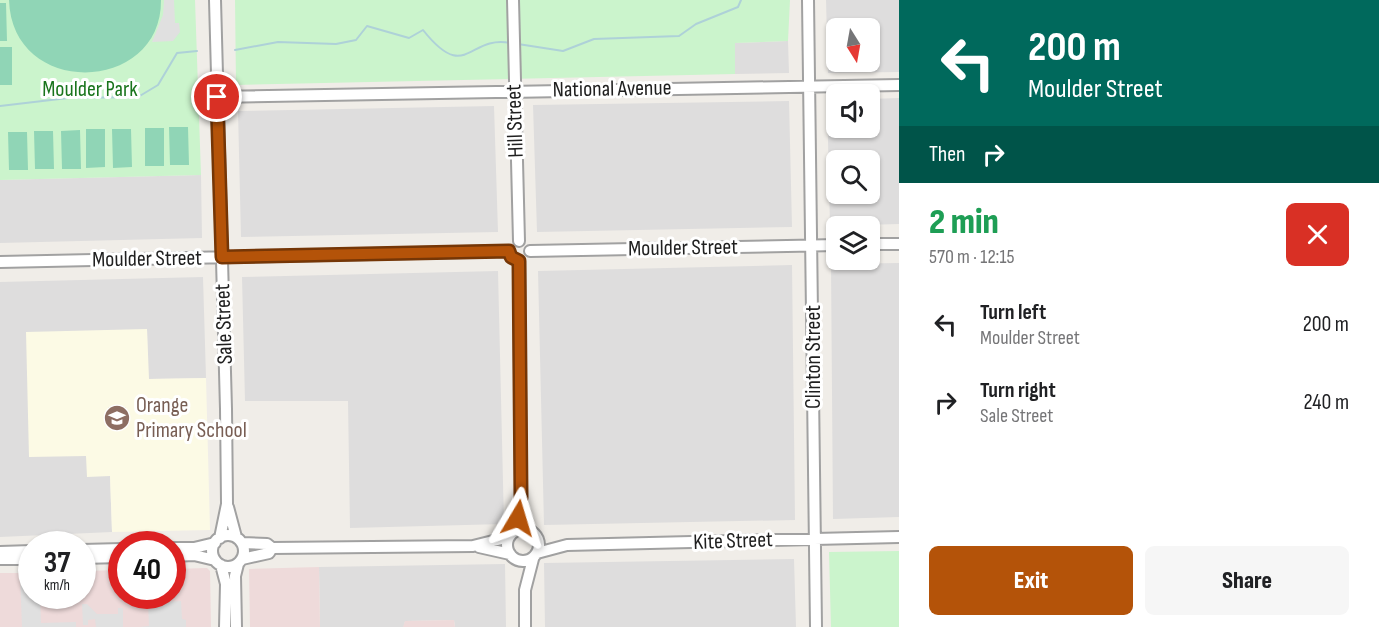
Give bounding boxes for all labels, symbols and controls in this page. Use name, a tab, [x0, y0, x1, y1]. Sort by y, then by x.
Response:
north arrow	[826, 18, 880, 72]
map controls	[826, 18, 880, 270]
text: 200 m	[1028, 22, 1121, 73]
icon: left	[929, 24, 1007, 102]
pin	[191, 71, 242, 122]
text: Moulder Street	[1028, 73, 1163, 105]
street label: National Avenue	[552, 74, 672, 104]
park label: Moulder Park	[42, 76, 138, 103]
icon: arrive	[200, 80, 233, 113]
street label: Hill Street	[500, 84, 530, 158]
button: sound	[826, 84, 880, 138]
icon: right	[977, 138, 1010, 171]
text: Then	[929, 141, 965, 168]
button: search	[826, 150, 880, 204]
text: 2 min	[929, 201, 999, 244]
button: close	[1286, 203, 1349, 266]
button: layers	[826, 216, 880, 270]
street label: Moulder Street	[628, 234, 738, 262]
street label: Moulder Street	[92, 245, 202, 273]
text: 570 m · 12:15	[929, 245, 1014, 269]
street label: Sale Street	[209, 283, 239, 365]
text: Turn left	[980, 299, 1046, 326]
street label: Clinton Street	[800, 305, 827, 409]
icon: left	[929, 308, 962, 341]
text: 200 m	[1303, 311, 1349, 338]
text: Moulder Street	[980, 326, 1080, 350]
text: Turn right	[980, 377, 1056, 404]
icon: right	[929, 386, 962, 419]
text: 240 m	[1303, 389, 1349, 416]
place label: Orange Primary School	[136, 392, 247, 444]
school or university icon: Orange Primary School	[102, 403, 132, 433]
text: Sale Street	[980, 404, 1053, 428]
position arrow	[486, 486, 550, 550]
street label: Kite Street	[693, 526, 773, 556]
speed limit sign: 40	[108, 531, 186, 609]
text: 37	[44, 545, 70, 581]
button: Exit	[929, 546, 1133, 615]
button: Share	[1145, 546, 1349, 615]
text: km/h	[44, 576, 70, 595]

